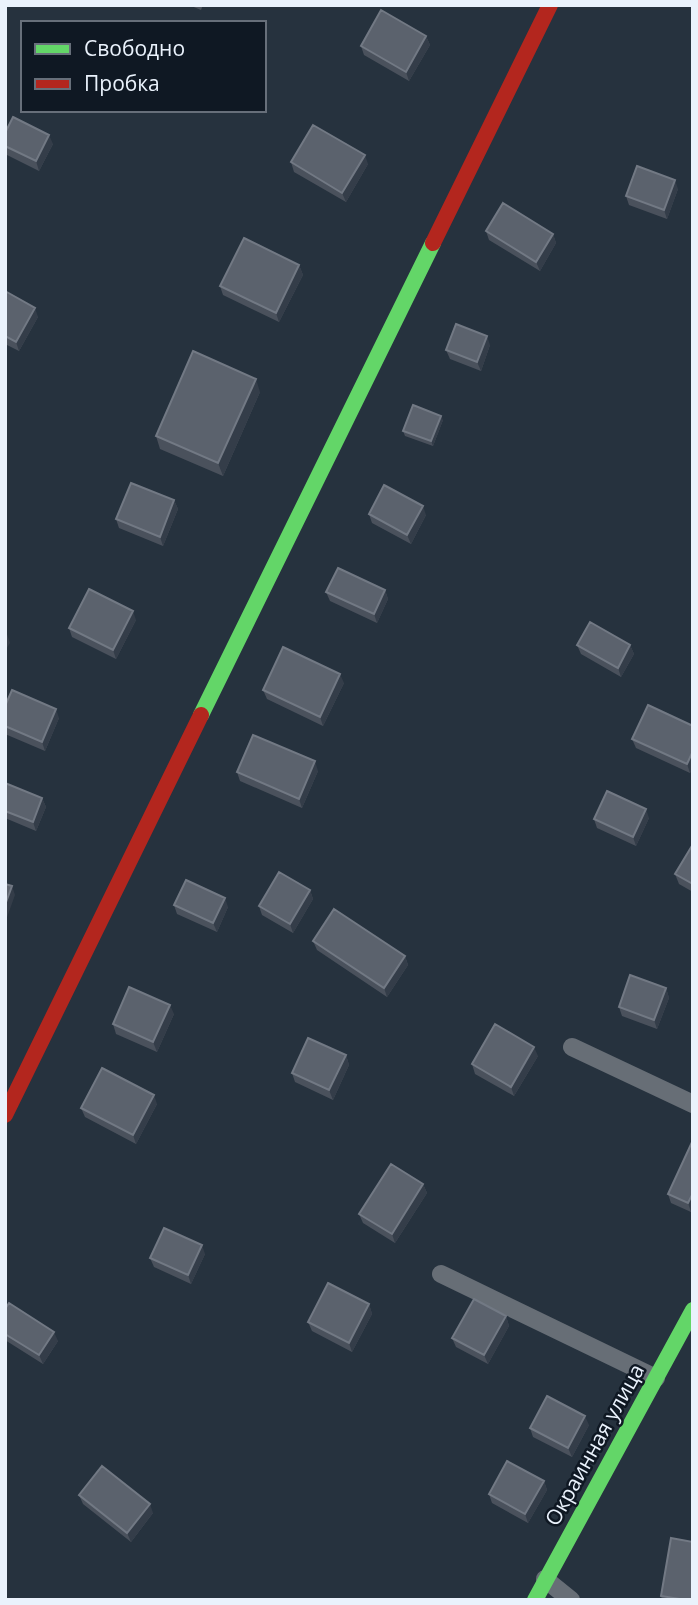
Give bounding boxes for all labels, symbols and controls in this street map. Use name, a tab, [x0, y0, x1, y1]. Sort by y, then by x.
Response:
legend	[21, 21, 266, 112]
text: Свободно	[84, 34, 185, 62]
text: Пробка	[84, 69, 160, 97]
street label: Окраинная улица	[538, 1359, 650, 1530]

